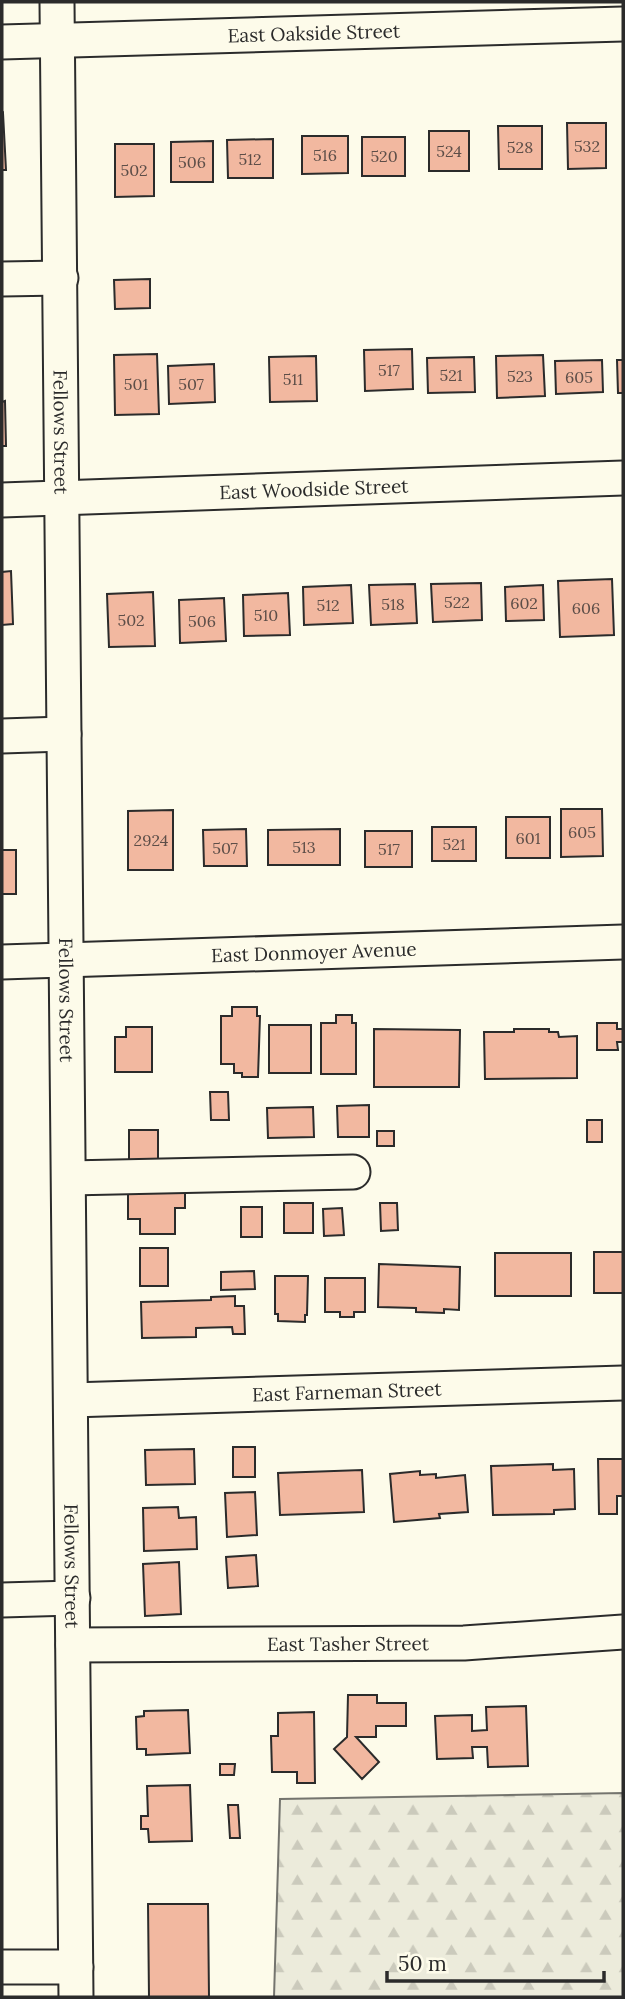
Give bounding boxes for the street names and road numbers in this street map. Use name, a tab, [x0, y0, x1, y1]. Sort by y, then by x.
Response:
street label: East Oakside Street	[227, 18, 401, 47]
street label: Fellows Street	[49, 370, 74, 495]
street label: East Woodside Street	[219, 474, 409, 504]
street label: Fellows Street	[54, 937, 79, 1063]
street label: East Donmoyer Avenue	[211, 937, 417, 967]
street label: East Farneman Street	[252, 1377, 443, 1406]
street label: Fellows Street	[59, 1503, 84, 1629]
street label: East Tasher Street	[267, 1631, 430, 1656]

